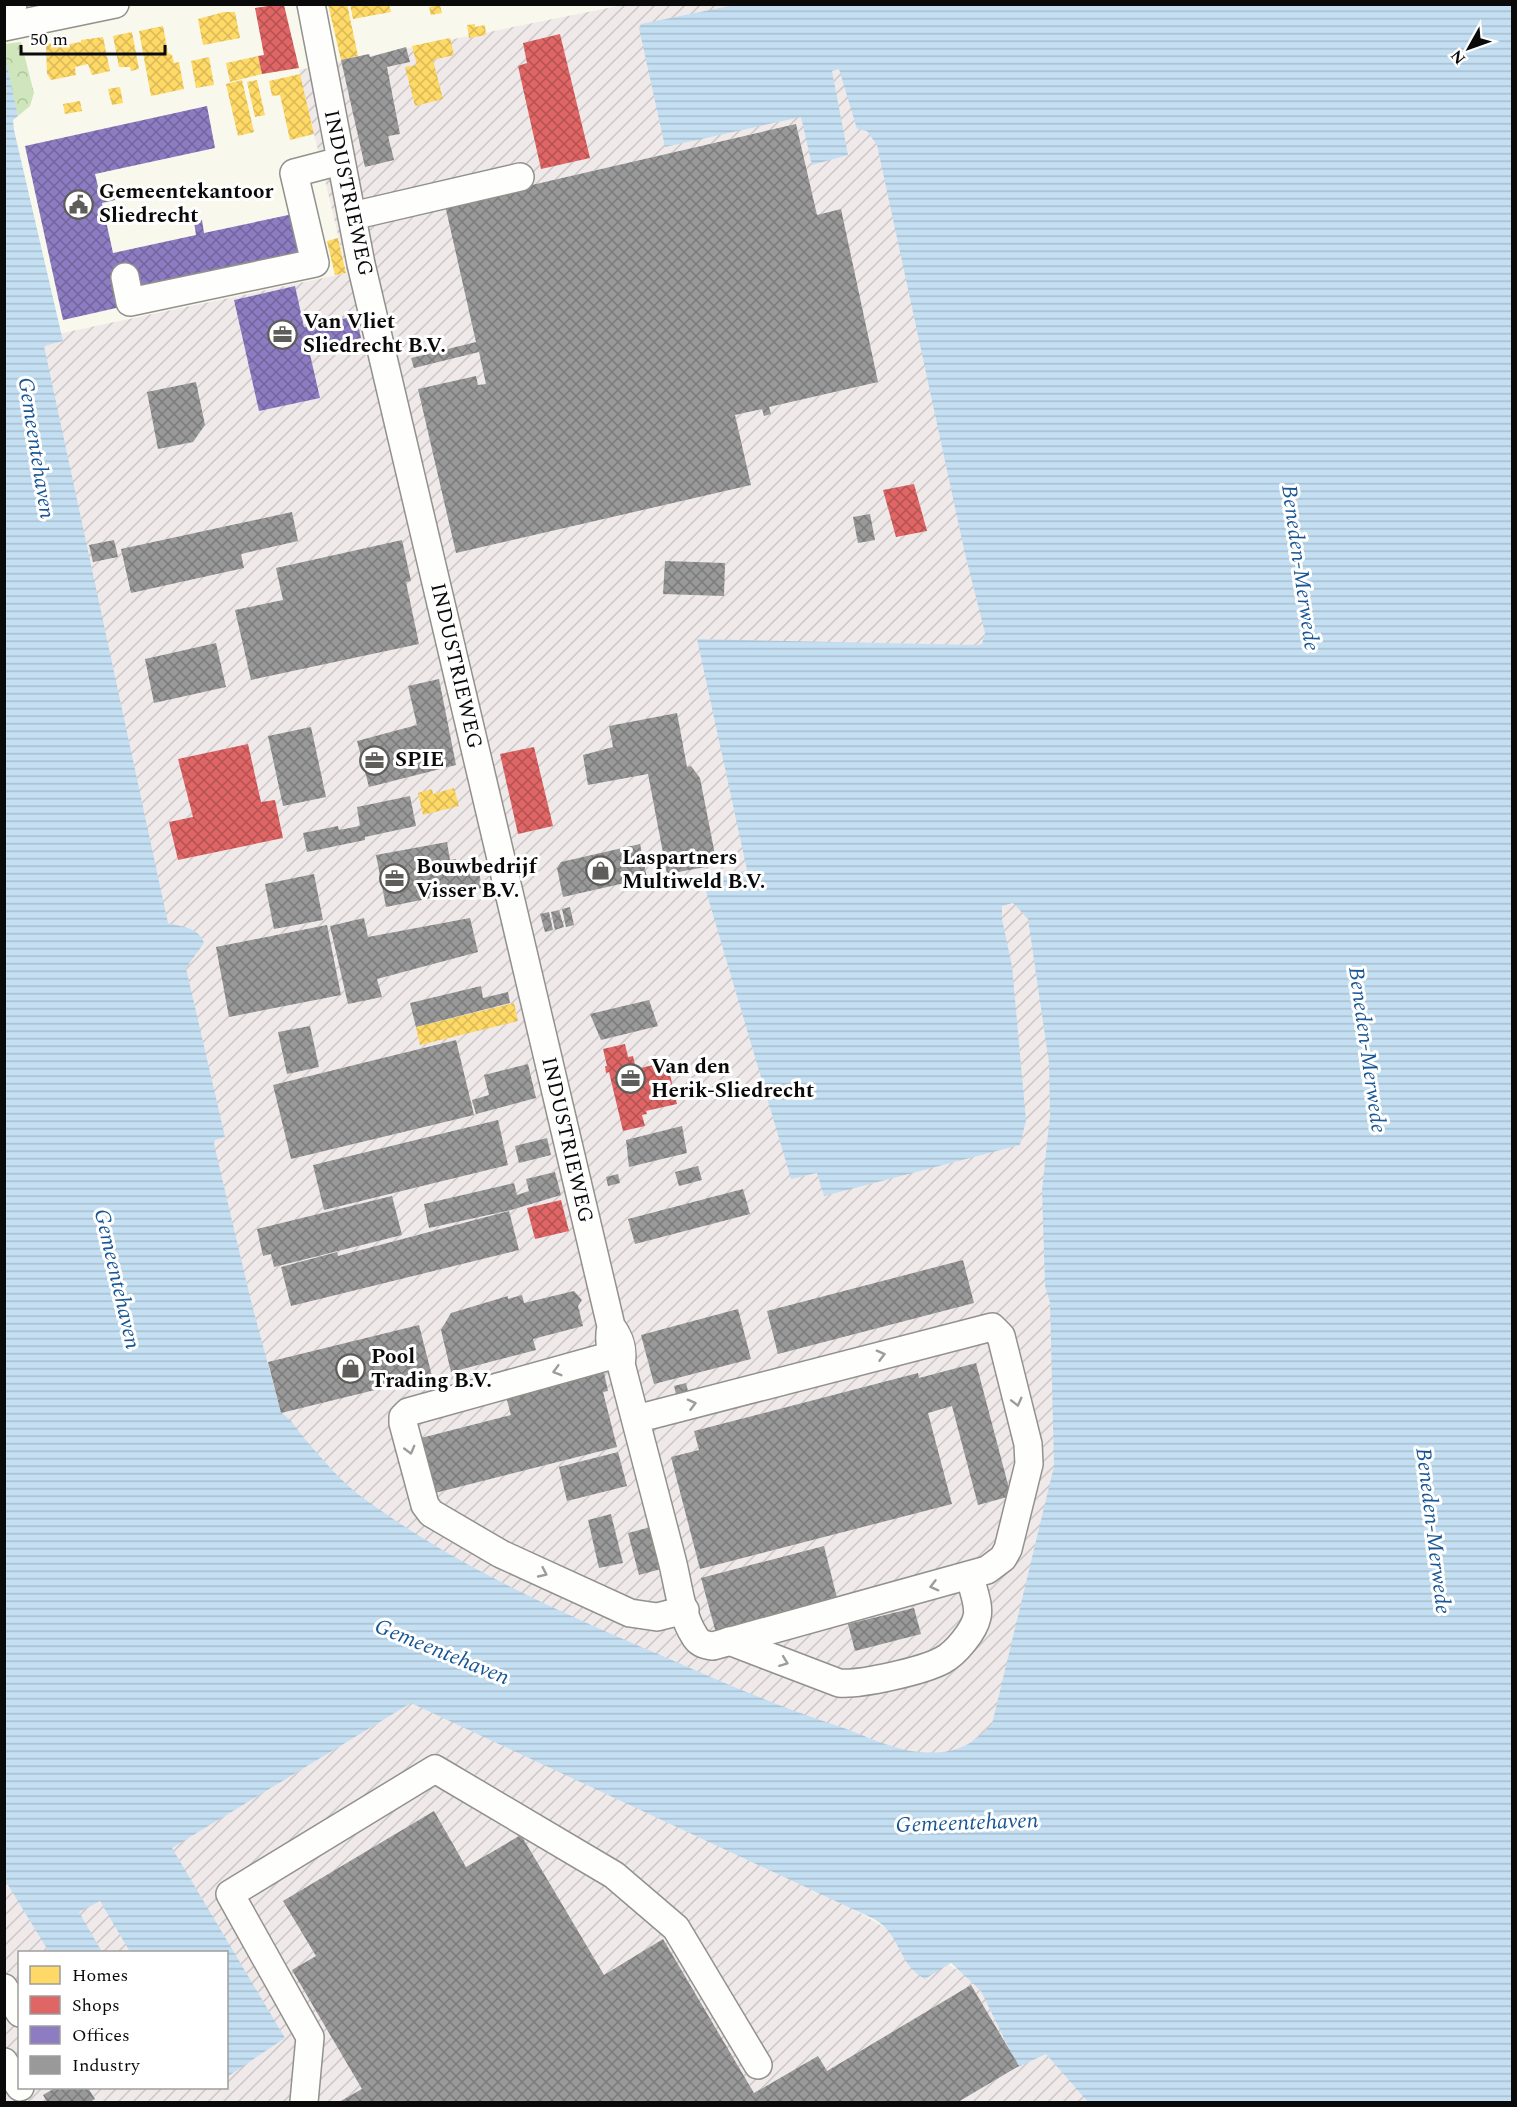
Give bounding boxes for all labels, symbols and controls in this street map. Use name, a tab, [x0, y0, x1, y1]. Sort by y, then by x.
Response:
scale bar	[21, 18, 165, 56]
north arrow	[1439, 18, 1499, 78]
text: 50 m	[30, 26, 68, 53]
text: N	[1445, 44, 1472, 70]
street label: INDUSTRIEWEG	[315, 107, 381, 279]
place label: Gemeentekantoor Sliedrecht	[99, 176, 274, 232]
public building icon: Gemeentekantoor Sliedrecht	[62, 188, 94, 220]
place label: Van Vliet Sliedrecht B.V.	[303, 306, 446, 362]
office icon: Van Vliet Sliedrecht B.V.	[266, 318, 298, 350]
water label: Gemeentehaven	[9, 375, 64, 521]
water label: Beneden-Merwede	[1272, 483, 1328, 653]
street label: INDUSTRIEWEG	[421, 580, 491, 752]
office icon: SPIE	[358, 744, 390, 776]
place label: SPIE	[395, 744, 444, 776]
place label: Laspartners Multiweld B.V.	[622, 842, 766, 898]
place label: Bouwbedrijf Visser B.V.	[416, 851, 538, 907]
shop icon: Laspartners Multiweld B.V.	[585, 854, 617, 886]
office icon: Bouwbedrijf Visser B.V.	[379, 863, 411, 895]
water label: Beneden-Merwede	[1339, 965, 1395, 1135]
place label: Van den Herik-Sliedrecht	[651, 1051, 814, 1107]
street label: INDUSTRIEWEG	[532, 1054, 602, 1226]
office icon: Van den Herik-Sliedrecht	[614, 1063, 646, 1095]
water label: Gemeentehaven	[85, 1206, 149, 1353]
place label: Pool Trading B.V.	[371, 1341, 492, 1397]
one-way arrow	[875, 1350, 886, 1362]
shop icon: Pool Trading B.V.	[334, 1353, 366, 1385]
one-way arrow	[552, 1363, 562, 1376]
one-way arrow	[1010, 1396, 1023, 1406]
one-way arrow	[687, 1399, 697, 1412]
one-way arrow	[403, 1444, 415, 1454]
water label: Beneden-Merwede	[1406, 1446, 1460, 1616]
one-way arrow	[537, 1566, 548, 1578]
one-way arrow	[929, 1578, 939, 1591]
water label: Gemeentehaven	[370, 1610, 515, 1694]
one-way arrow	[777, 1655, 788, 1667]
water label: Gemeentehaven	[895, 1804, 1039, 1842]
legend	[18, 1951, 228, 2089]
text: Homes	[72, 1962, 128, 1989]
text: Shops	[72, 1992, 120, 2019]
text: Offices	[72, 2022, 130, 2049]
text: Industry	[72, 2052, 141, 2079]

